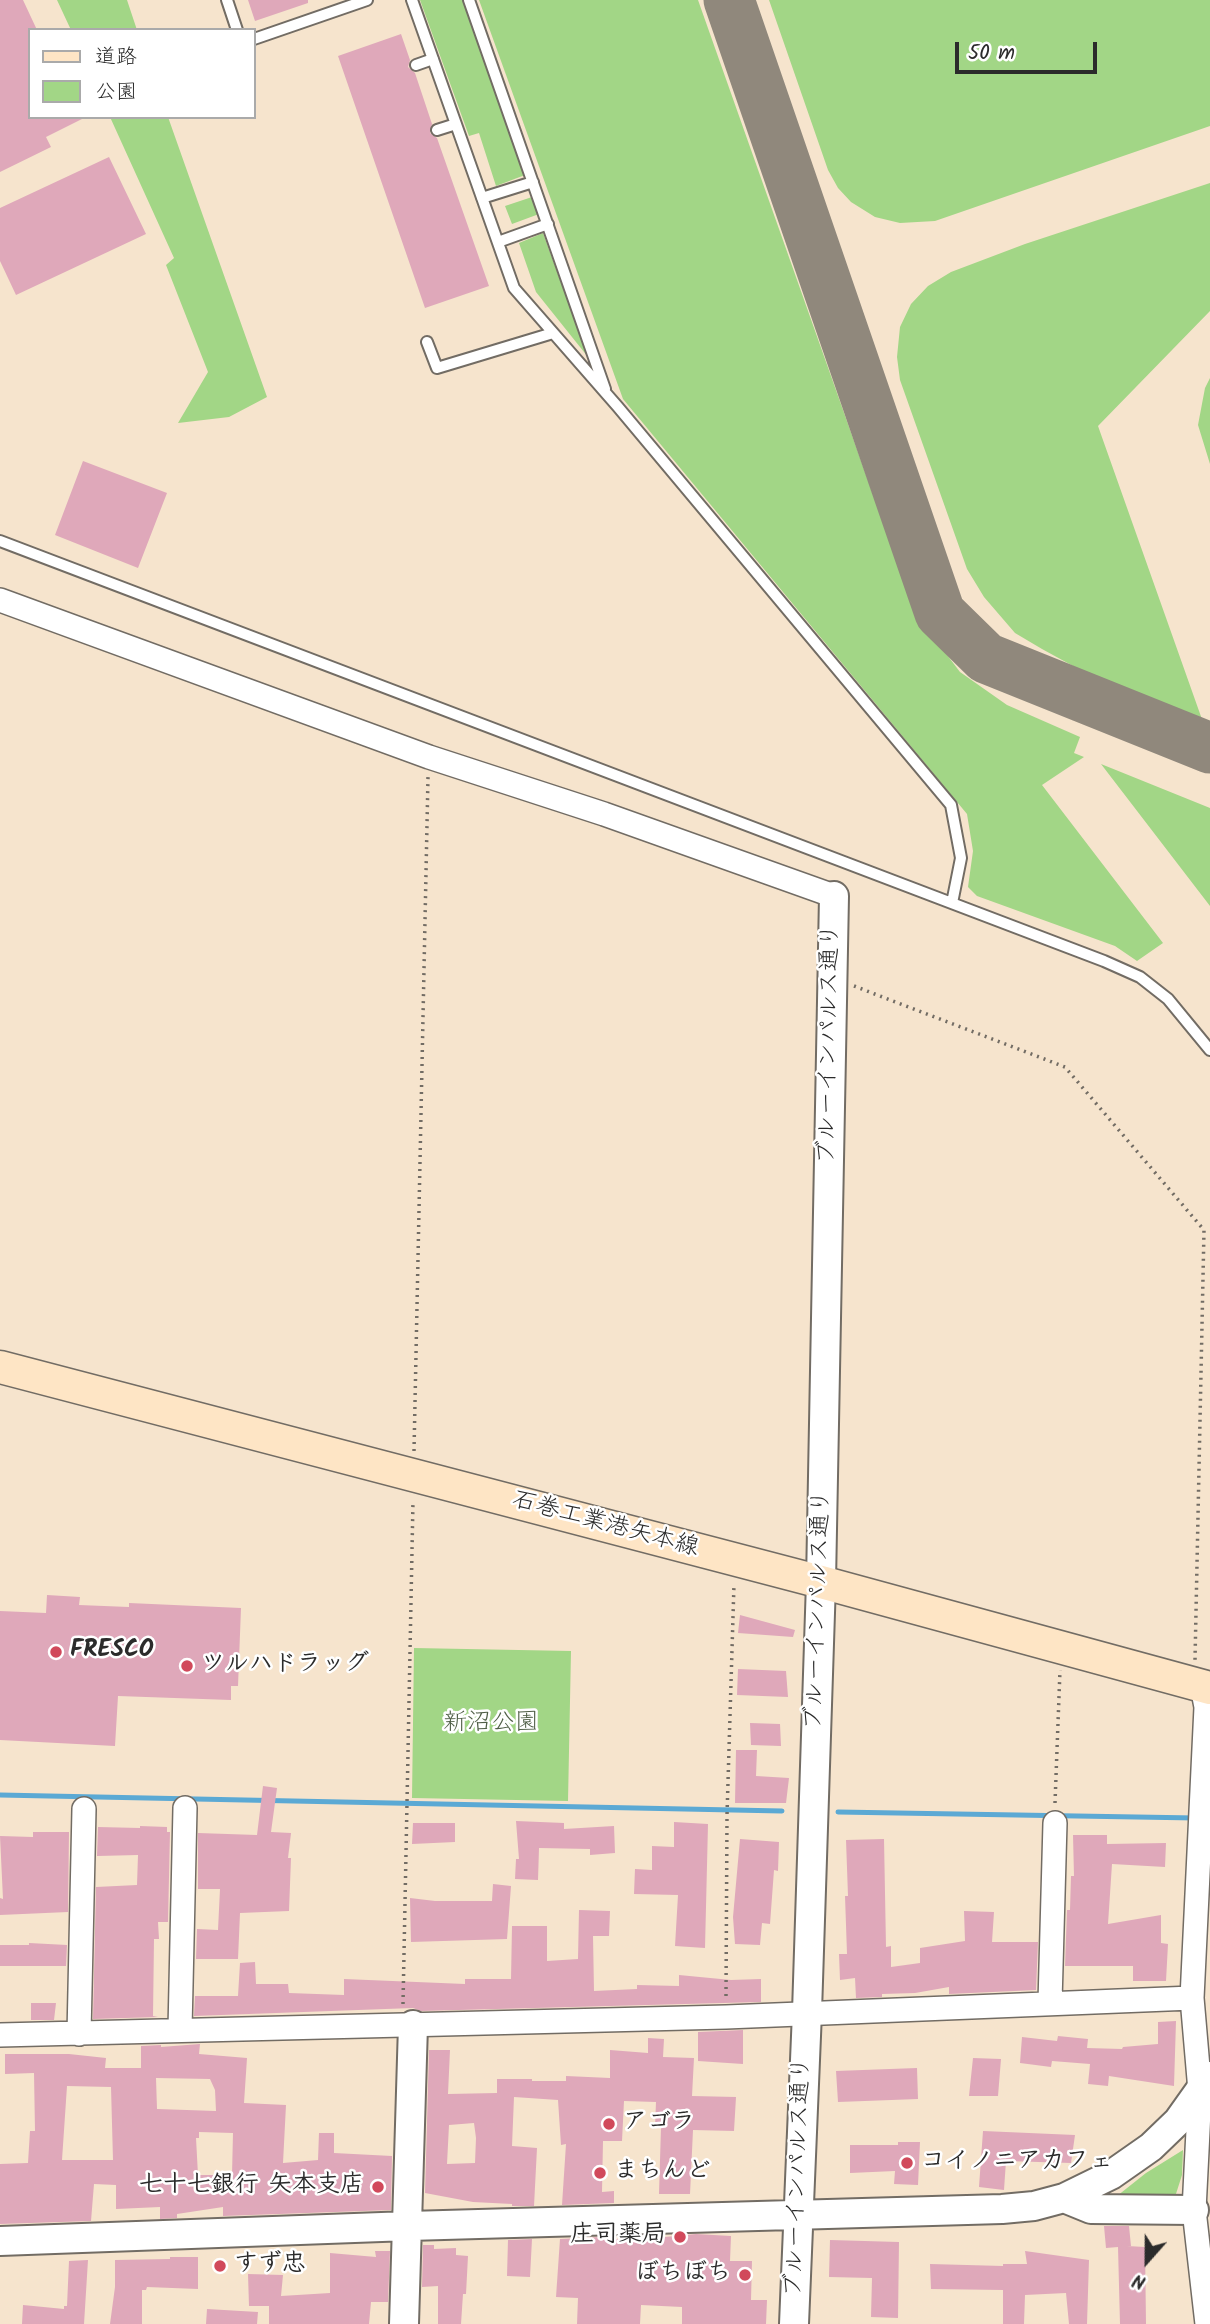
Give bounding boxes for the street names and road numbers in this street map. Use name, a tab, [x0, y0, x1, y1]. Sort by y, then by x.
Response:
street label: ブルーインパルス通り	[814, 923, 848, 1165]
street label: 石巻工業港矢本線	[509, 1487, 701, 1565]
street label: ブルーインパルス通り	[801, 1489, 839, 1731]
street label: ブルーインパルス通り	[781, 2056, 819, 2298]

